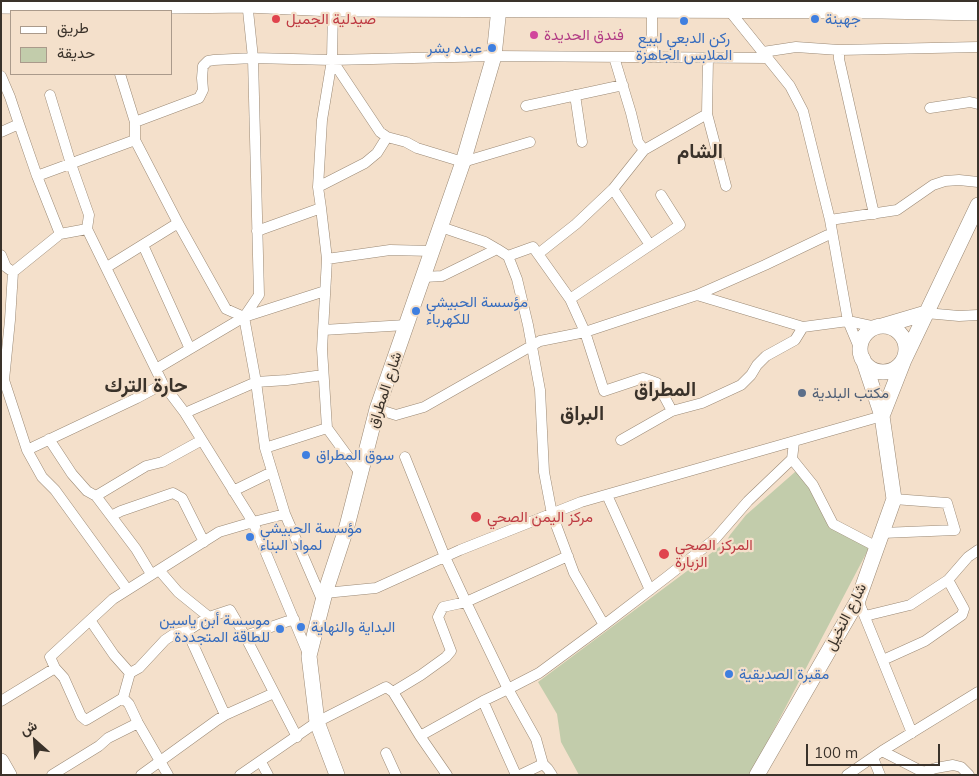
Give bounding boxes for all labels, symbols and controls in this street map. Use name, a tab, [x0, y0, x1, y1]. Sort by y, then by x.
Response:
legend	[10, 10, 172, 75]
place label: صيدلية الجميل	[286, 10, 376, 28]
place label: جهينة	[825, 10, 861, 28]
marker: صيدلية الجميل	[270, 13, 282, 25]
marker: جهينة	[809, 13, 821, 25]
marker: ركن الدبعي لبيع الملابس الجاهزة	[678, 15, 690, 27]
text: طريق	[57, 18, 89, 37]
place label: فندق الحديدة	[544, 26, 624, 44]
marker: فندق الحديدة	[528, 29, 540, 41]
place label: ركن الدبعي لبيع الملابس الجاهزة	[636, 29, 732, 64]
place label: عبده بشر	[427, 39, 482, 57]
marker: عبده بشر	[486, 42, 498, 54]
text: حديقة	[57, 43, 95, 62]
district label: الشام	[677, 140, 723, 164]
place label: مؤسسة الحبيشي للكهرباء	[426, 293, 528, 328]
marker: مؤسسة الحبيشي للكهرباء	[410, 305, 422, 317]
street label: شارع المطراق	[364, 350, 406, 430]
district label: حارة الترك	[105, 374, 187, 398]
district label: المطراق	[634, 378, 696, 402]
place label: مكتب البلدية	[812, 384, 889, 402]
marker: مكتب البلدية	[796, 387, 808, 399]
district label: البراق	[560, 402, 604, 426]
place label: سوق المطراق	[316, 446, 394, 464]
marker: سوق المطراق	[300, 449, 312, 461]
place label: مركز اليمن الصحي	[487, 508, 593, 526]
marker: مركز اليمن الصحي	[469, 510, 483, 524]
place label: مؤسسة الحبيشي لمواد البناء	[260, 519, 362, 554]
marker: مؤسسة الحبيشي لمواد البناء	[244, 531, 256, 543]
place label: المركز الصحي الزبارة	[675, 536, 753, 571]
marker: المركز الصحي الزبارة	[657, 547, 671, 561]
street label: شارع النخيل	[821, 580, 871, 654]
place label: موسسة أبن ياسين للطاقة المتجددة	[159, 611, 270, 646]
place label: البداية والنهاية	[311, 618, 395, 636]
marker: البداية والنهاية	[295, 621, 307, 633]
marker: موسسة أبن ياسين للطاقة المتجددة	[274, 623, 286, 635]
place label: مقبرة الصديقية	[739, 665, 829, 683]
marker: مقبرة الصديقية	[723, 668, 735, 680]
north arrow	[10, 716, 60, 766]
text: ش	[17, 716, 40, 739]
scale bar	[809, 734, 943, 766]
text: 100 m	[814, 743, 858, 762]

